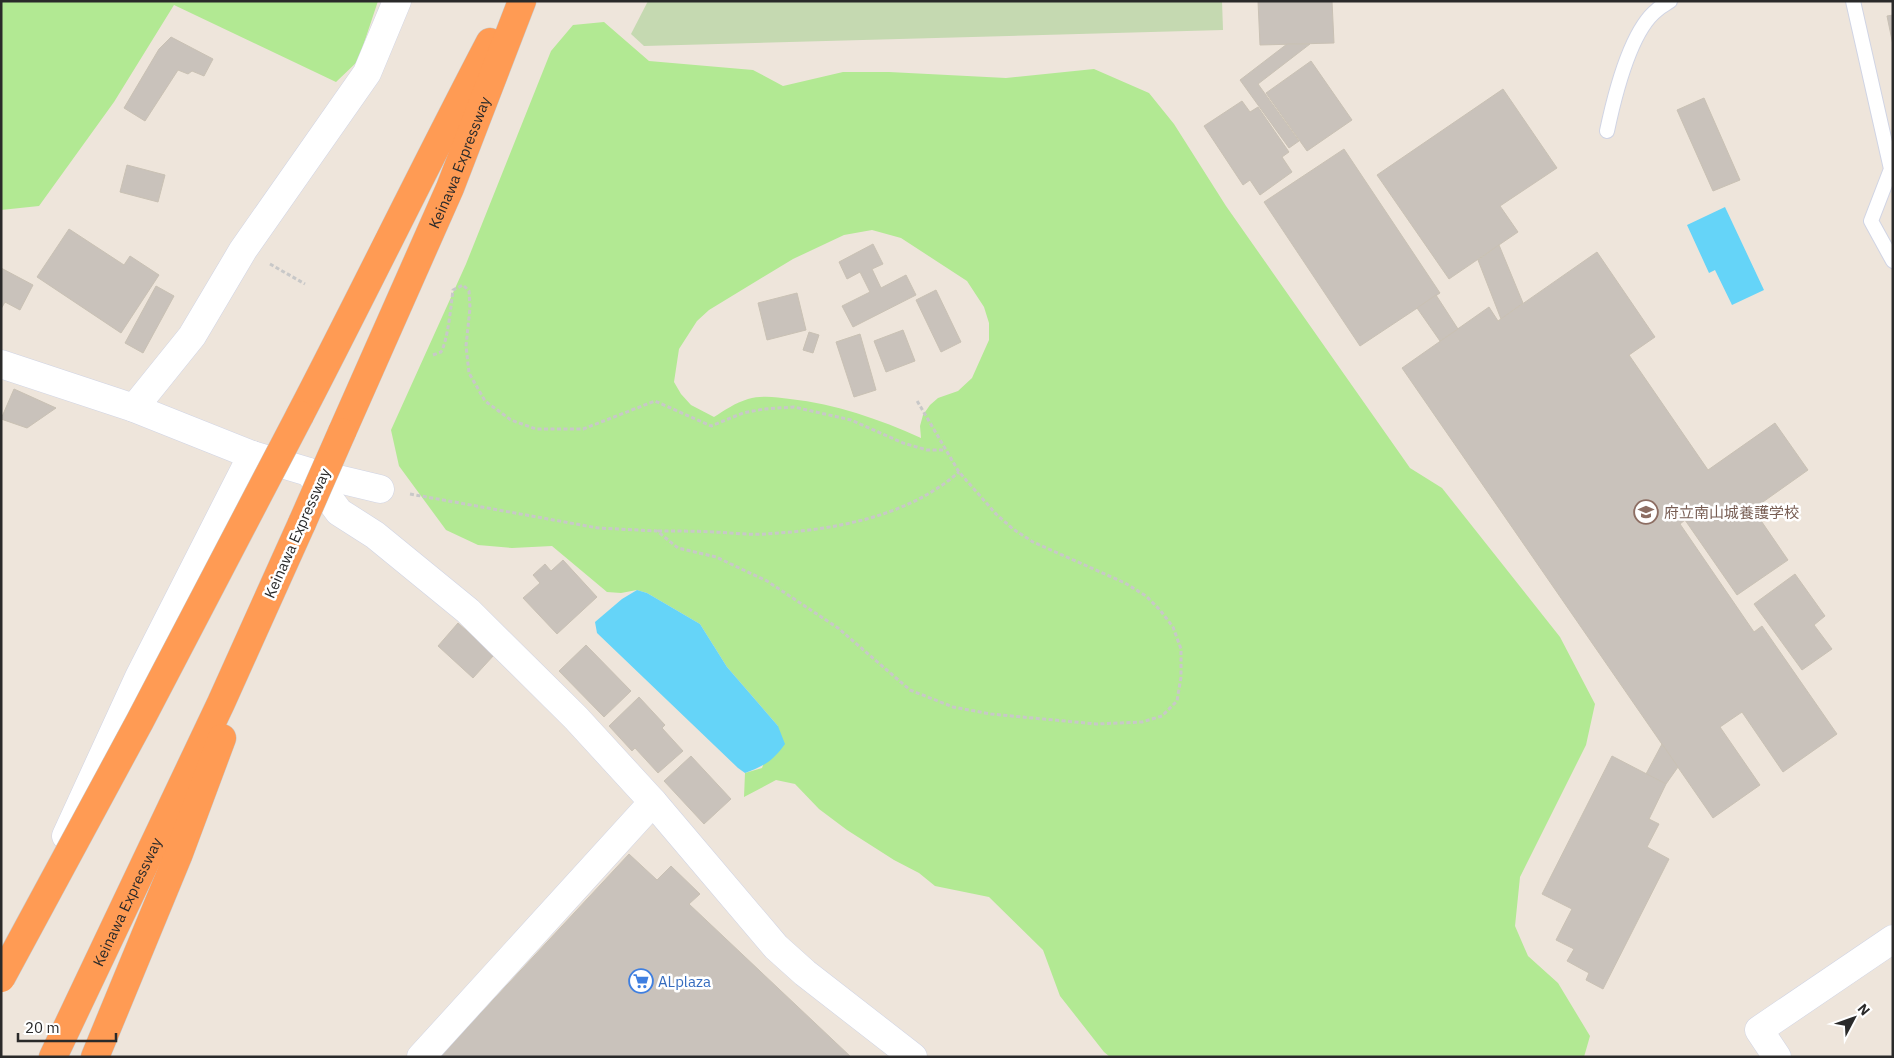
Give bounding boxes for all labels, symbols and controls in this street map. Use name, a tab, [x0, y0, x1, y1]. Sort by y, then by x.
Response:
street label: Keinawa Expressway	[424, 93, 494, 231]
street label: Keinawa Expressway	[260, 465, 334, 601]
school or university icon: 府立南山城養護学校	[1633, 499, 1659, 525]
place label: 府立南山城養護学校	[1664, 503, 1799, 522]
street label: Keinawa Expressway	[88, 834, 166, 969]
supermarket icon: ALplaza	[628, 968, 654, 994]
place label: ALplaza	[658, 972, 711, 991]
north arrow	[1829, 993, 1879, 1043]
text: N	[1854, 1000, 1874, 1019]
scale bar	[18, 1010, 115, 1042]
text: 20 m	[25, 1018, 60, 1037]

